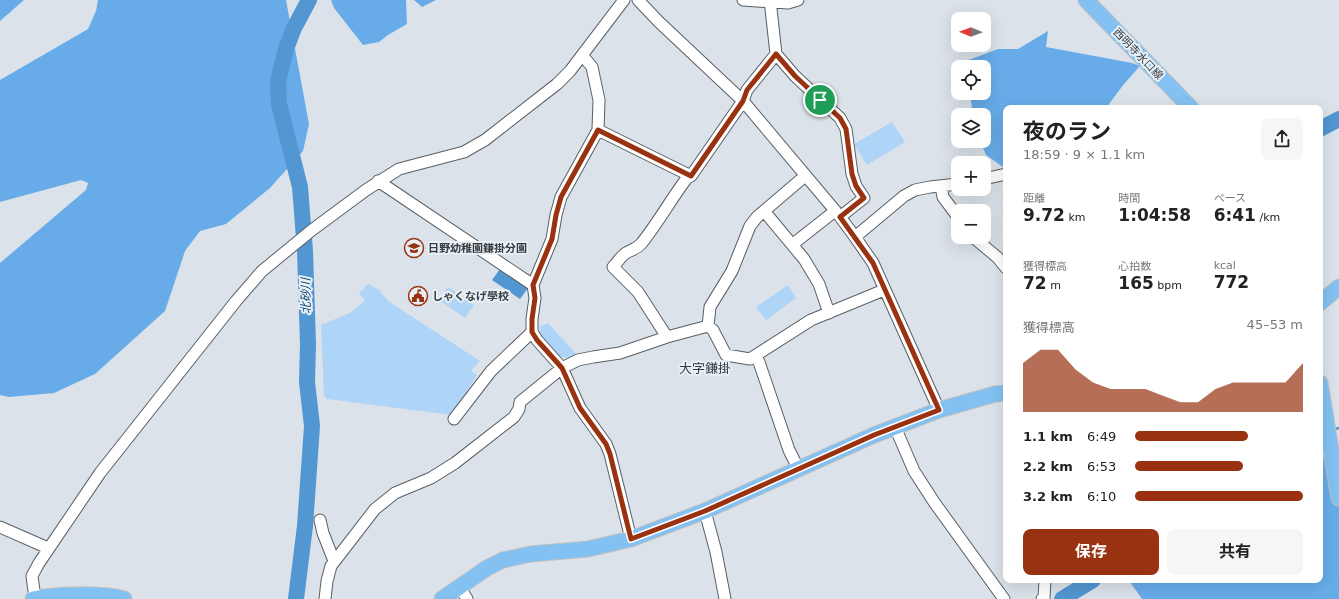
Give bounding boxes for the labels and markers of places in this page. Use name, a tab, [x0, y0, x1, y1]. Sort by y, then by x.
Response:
pin	[803, 83, 837, 117]
school or university icon: 日野幼稚園鎌掛分園	[403, 237, 425, 259]
place label: 日野幼稚園鎌掛分園	[428, 242, 527, 255]
public building icon: しゃくなげ學校	[407, 285, 429, 307]
place label: しゃくなげ學校	[432, 290, 509, 303]

